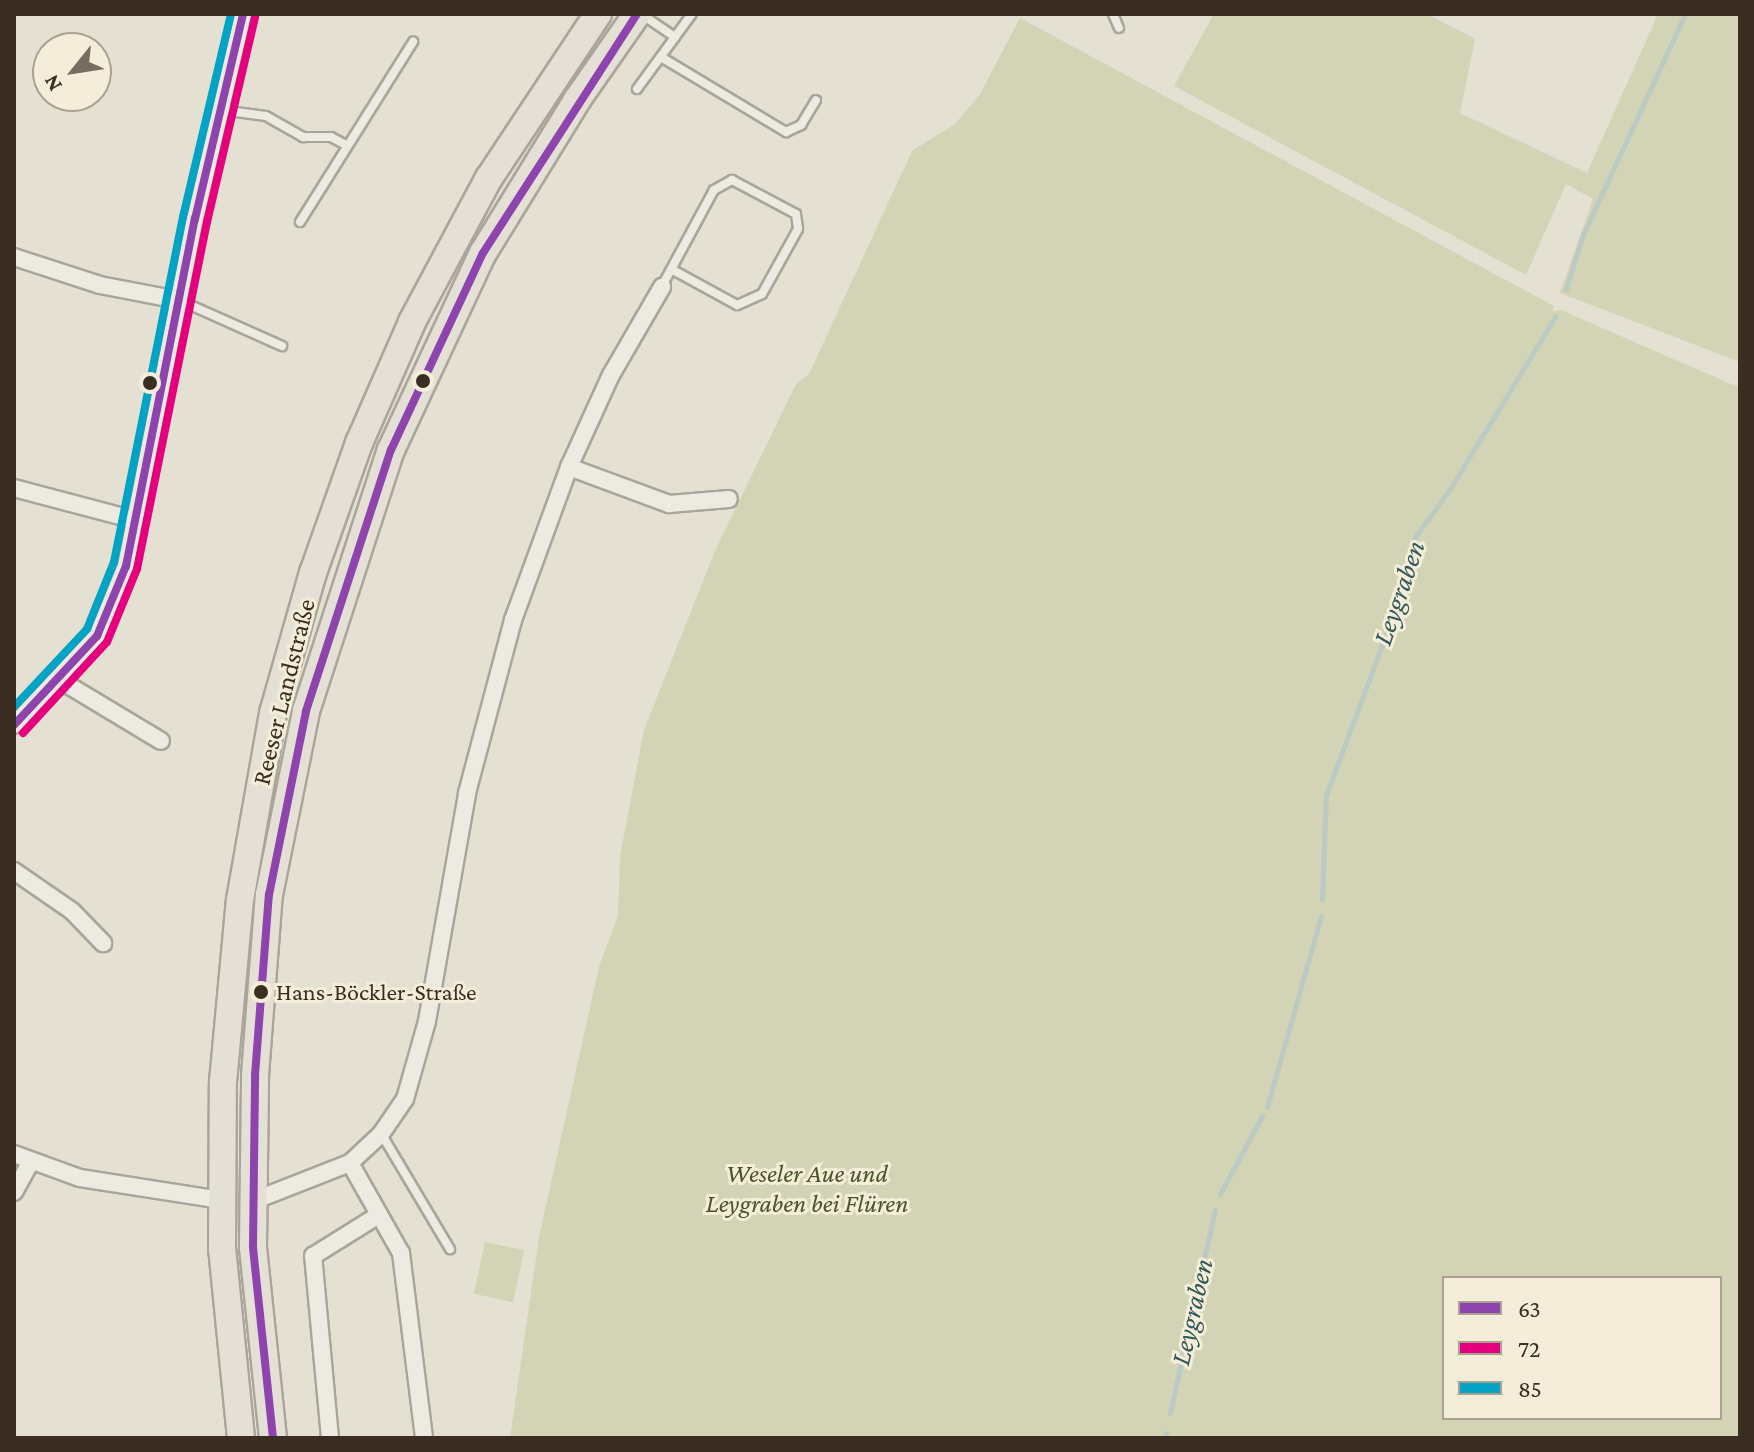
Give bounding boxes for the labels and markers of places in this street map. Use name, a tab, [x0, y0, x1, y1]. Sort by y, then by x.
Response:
unlabelled marker	[415, 373, 431, 389]
unlabelled marker	[142, 375, 158, 391]
place label: Hans-Böckler-Straße	[276, 978, 477, 1006]
marker: Hans-Böckler-Straße	[253, 984, 269, 1000]

